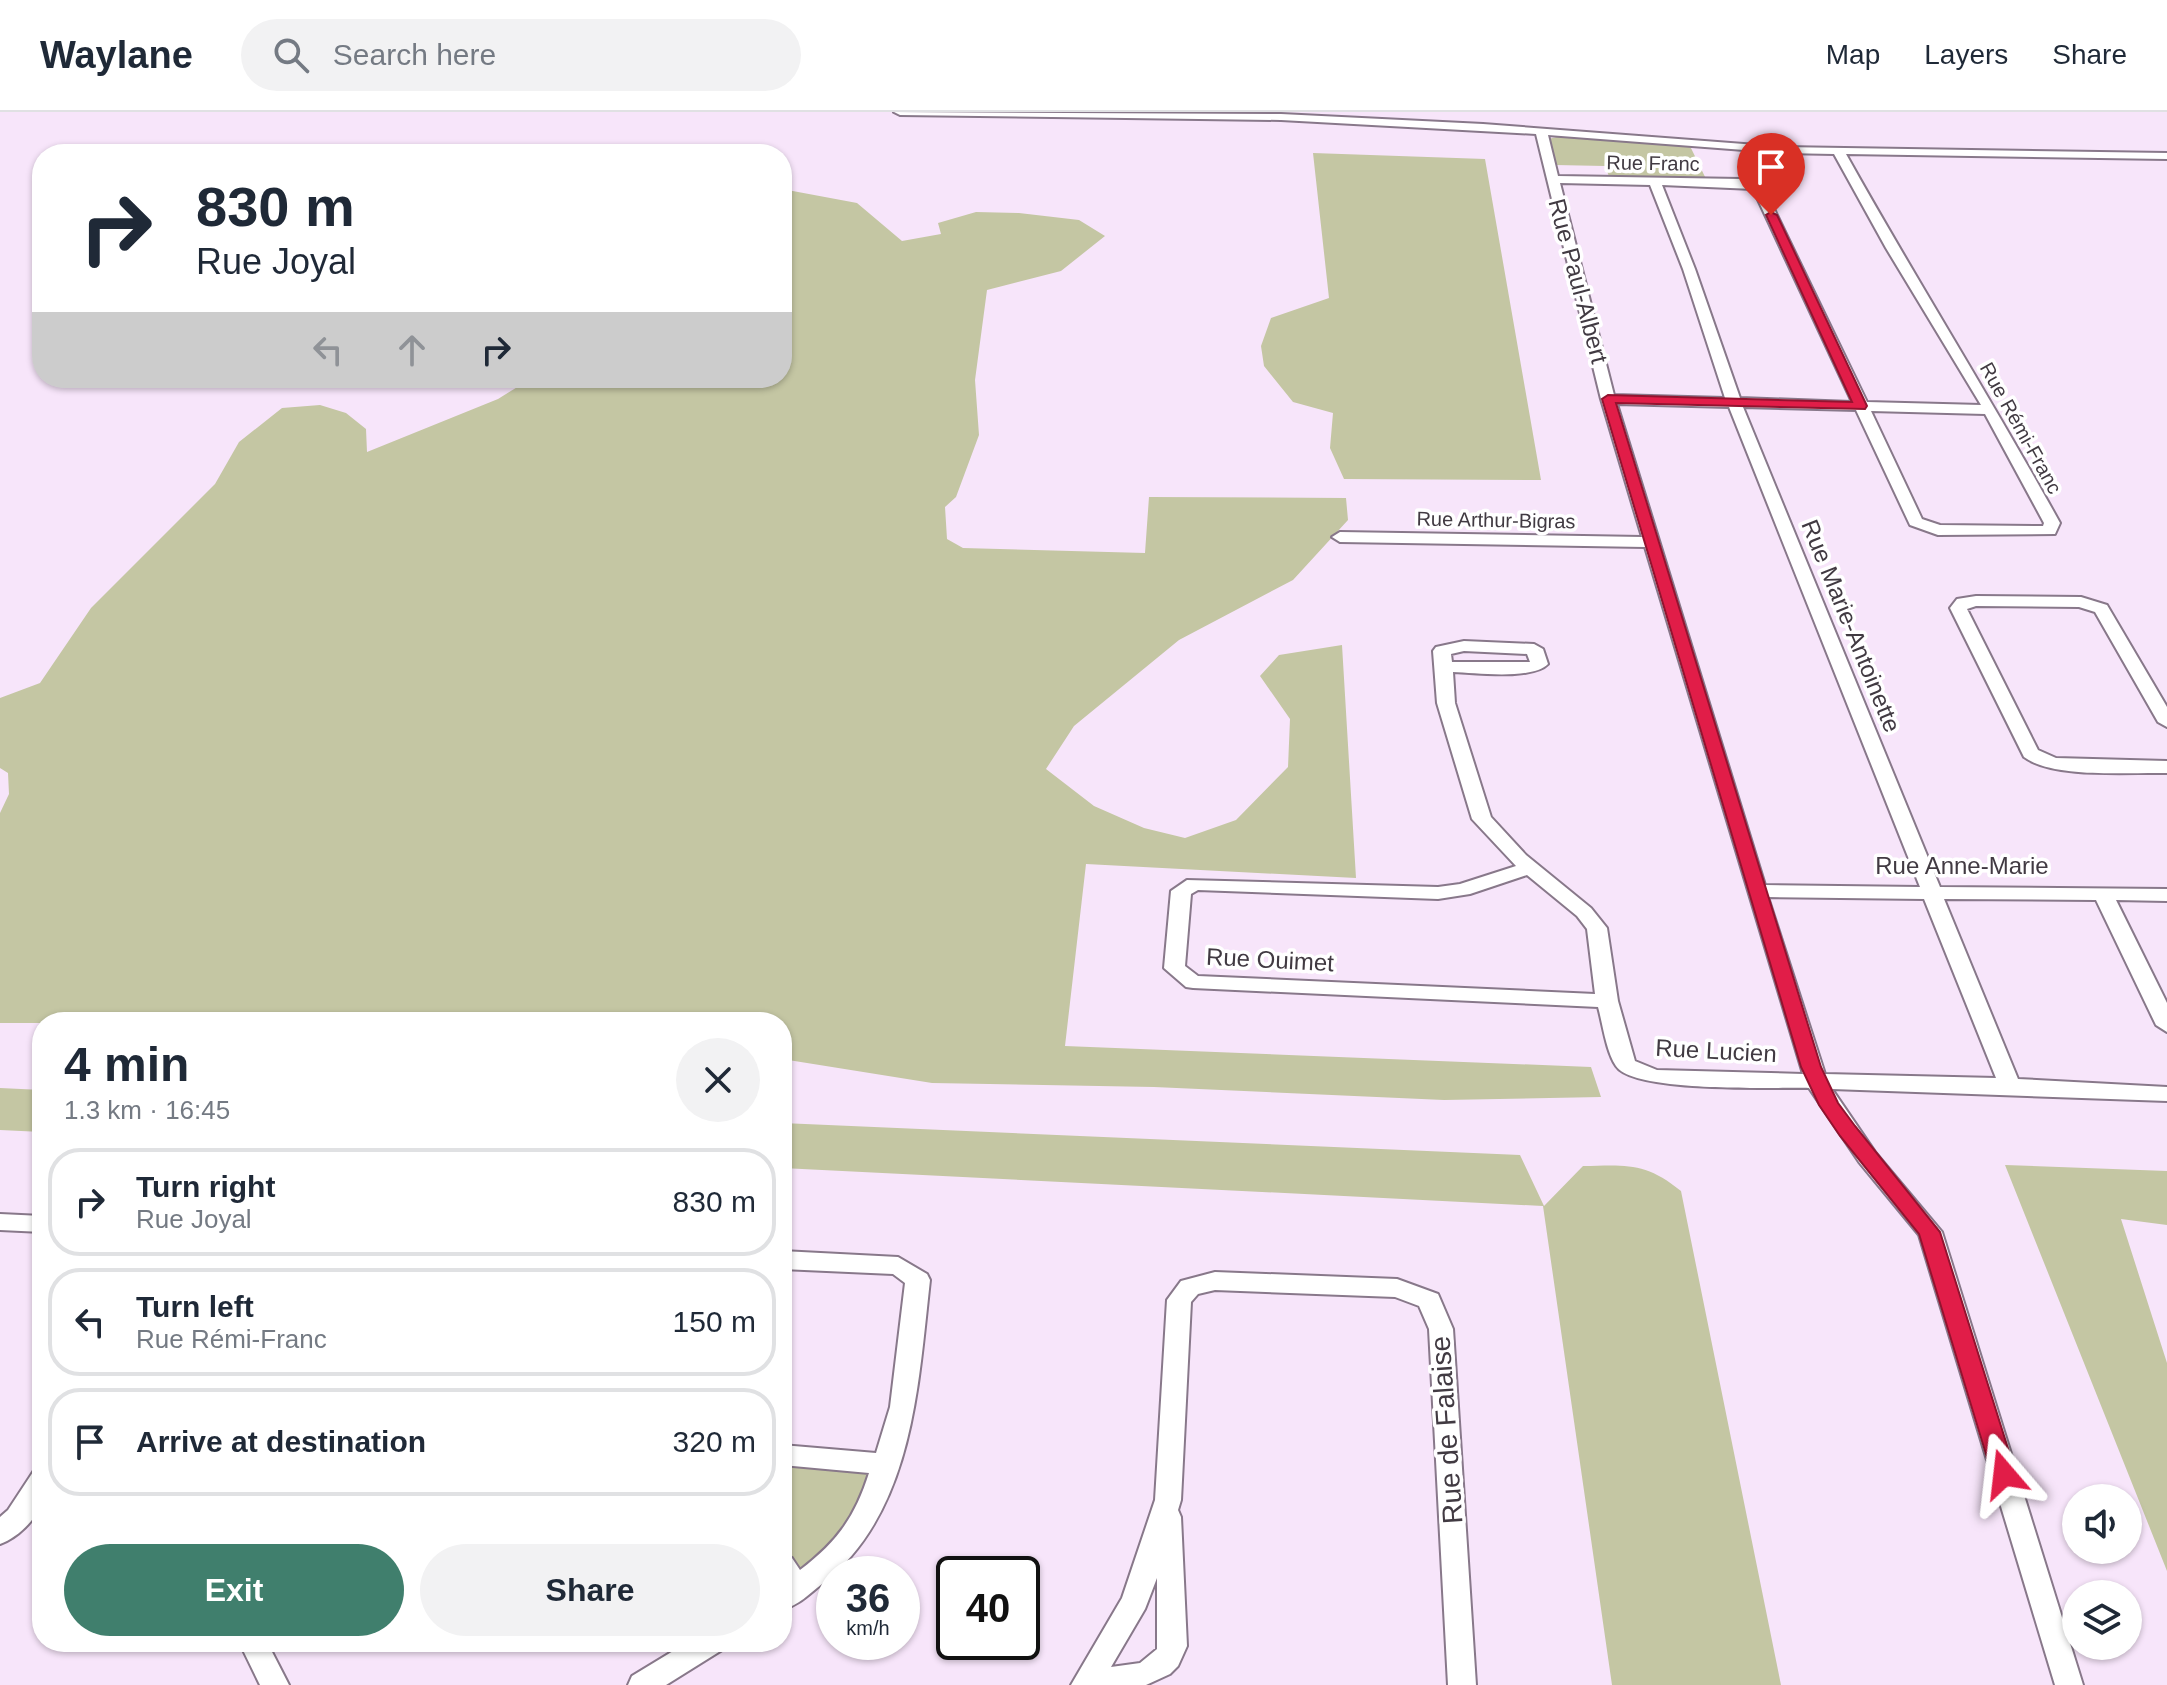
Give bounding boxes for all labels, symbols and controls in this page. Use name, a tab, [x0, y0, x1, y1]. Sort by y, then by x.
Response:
search box	[241, 19, 801, 91]
icon: search	[269, 33, 313, 77]
text: Waylane	[40, 34, 193, 76]
text: Search here	[333, 38, 496, 71]
text: Map	[1826, 39, 1880, 70]
text: Layers	[1924, 39, 2008, 70]
text: Share	[2052, 39, 2127, 70]
pin	[1737, 133, 1805, 215]
icon: arrive	[1749, 145, 1793, 189]
street label: Rue Franc	[1606, 151, 1700, 175]
text: 830 m	[196, 175, 355, 238]
icon: right	[64, 176, 168, 280]
street label: Rue Paul-Albert	[1544, 196, 1614, 367]
text: Rue Joyal	[196, 241, 356, 282]
icon: left	[306, 328, 350, 372]
icon: ahead	[390, 328, 434, 372]
icon: right	[474, 328, 518, 372]
street label: Rue Rémi-Franc	[1976, 359, 2066, 497]
street label: Rue Arthur-Bigras	[1416, 508, 1576, 532]
street label: Rue Marie-Antoinette	[1796, 516, 1906, 736]
street label: Rue Anne-Marie	[1875, 852, 2049, 879]
street label: Rue Ouimet	[1205, 943, 1335, 976]
street label: Rue Lucien	[1655, 1034, 1777, 1067]
text: 4 min	[64, 1038, 189, 1091]
button: close	[676, 1038, 760, 1122]
text: 1.3 km · 16:45	[64, 1095, 230, 1125]
text: Turn right	[136, 1170, 275, 1203]
icon: right	[68, 1180, 112, 1224]
text: 830 m	[673, 1185, 756, 1218]
text: Rue Joyal	[136, 1204, 252, 1234]
text: Turn left	[136, 1290, 254, 1323]
icon: left	[68, 1300, 112, 1344]
text: 150 m	[673, 1305, 756, 1338]
text: Rue Rémi-Franc	[136, 1324, 327, 1354]
street label: Rue de Falaise	[1424, 1335, 1469, 1525]
icon: arrive	[68, 1420, 112, 1464]
text: Arrive at destination	[136, 1425, 426, 1458]
text: 320 m	[673, 1425, 756, 1458]
position arrow	[1962, 1432, 2046, 1516]
map controls	[2062, 1484, 2142, 1660]
button: sound	[2062, 1484, 2142, 1564]
button: Exit	[64, 1544, 404, 1636]
button: Share	[420, 1544, 760, 1636]
speed limit sign: 40	[936, 1556, 1040, 1660]
text: 36	[846, 1576, 890, 1620]
button: layers	[2062, 1580, 2142, 1660]
text: km/h	[846, 1617, 890, 1639]

